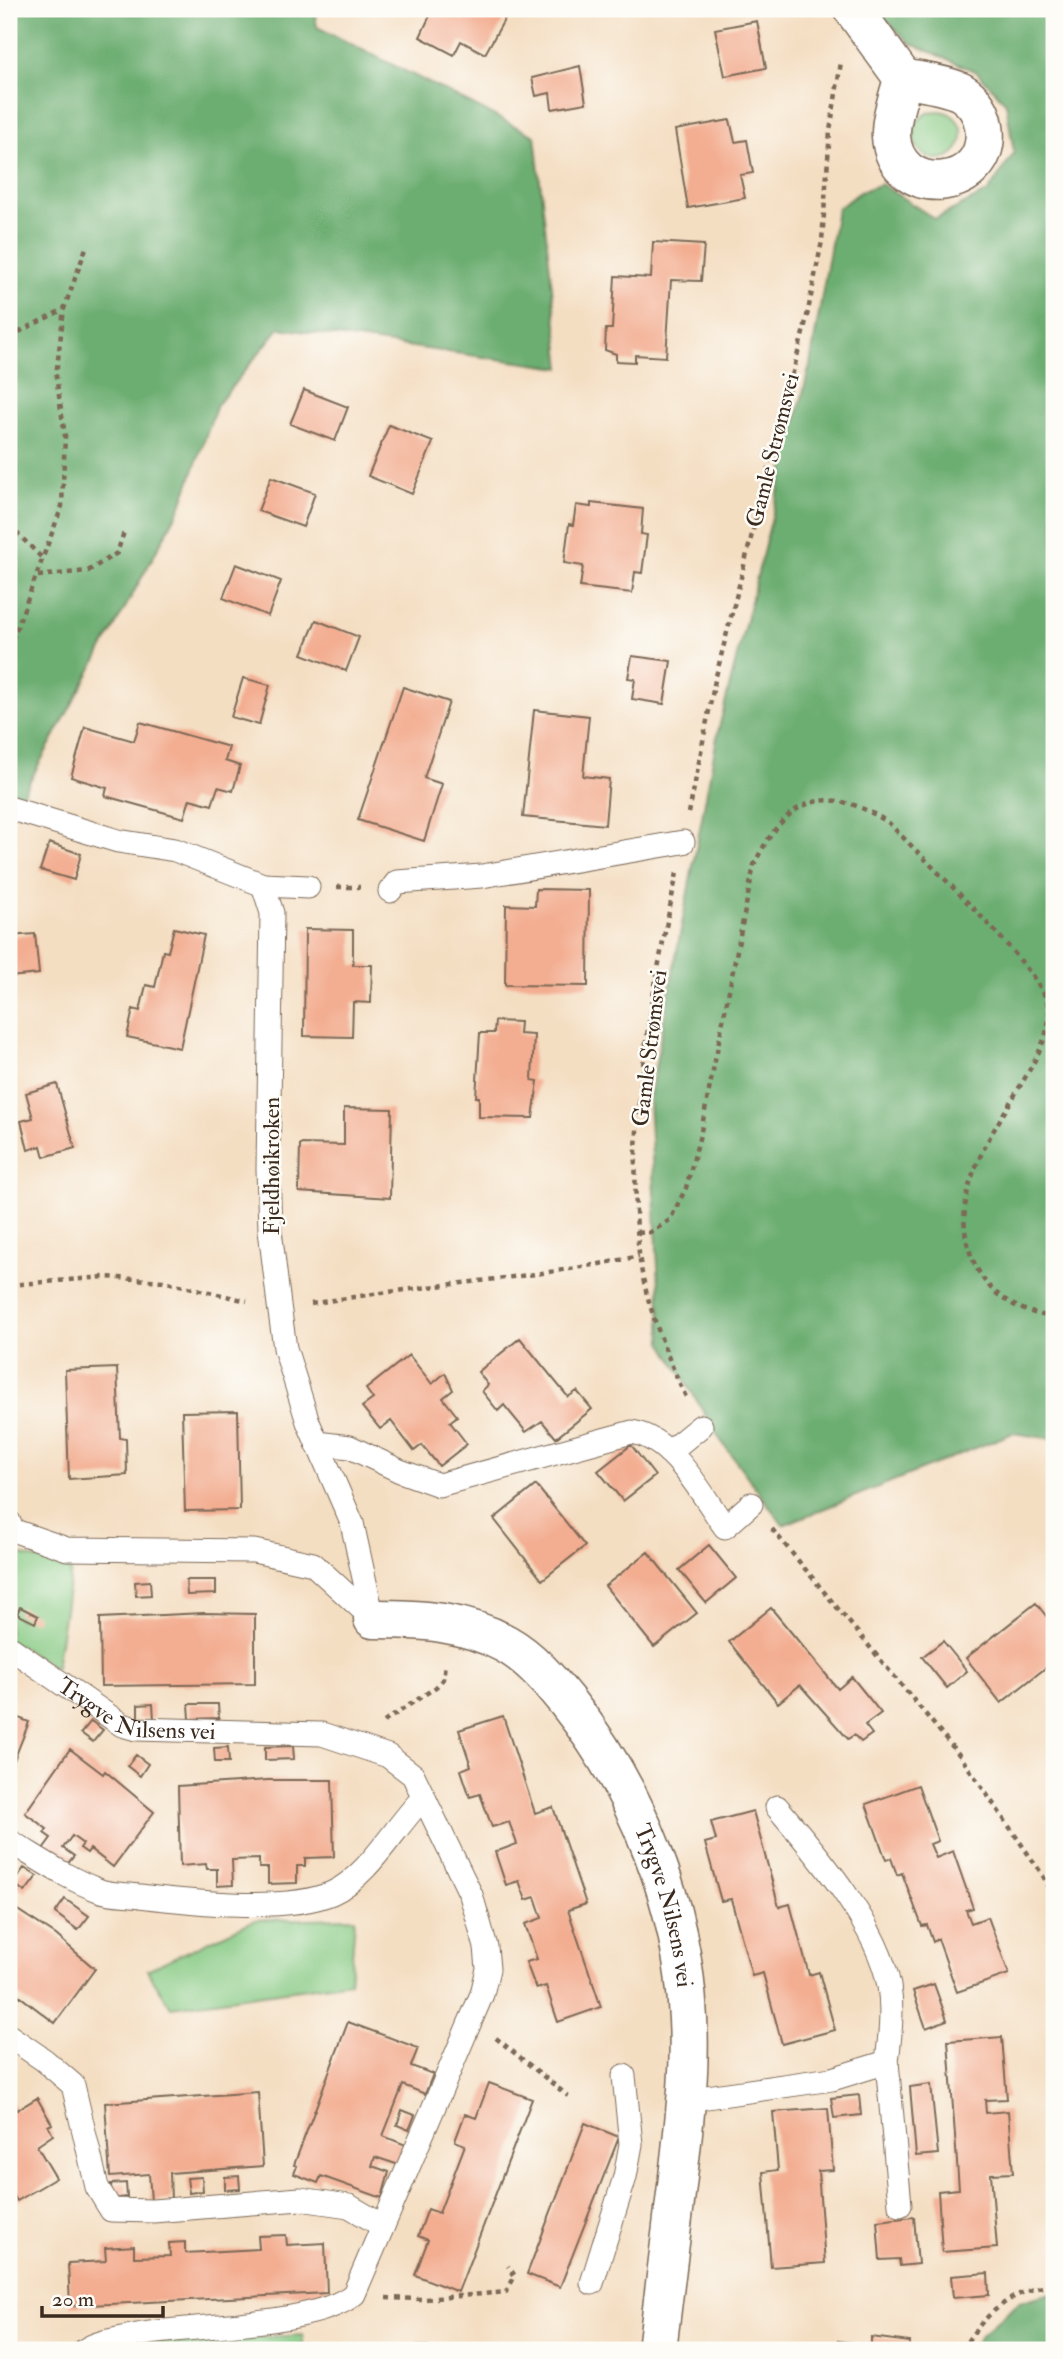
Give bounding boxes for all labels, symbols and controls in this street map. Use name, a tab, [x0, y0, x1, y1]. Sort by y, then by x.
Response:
street label: Gamle Strømsvei	[739, 370, 806, 530]
street label: Gamle Strømsvei	[625, 968, 674, 1128]
street label: Fjeldhøikroken	[257, 1097, 286, 1235]
street label: Trygve Nilsens vei	[52, 1671, 216, 1746]
street label: Trygve Nilsens vei	[628, 1819, 700, 1989]
scale bar	[42, 2275, 163, 2319]
text: 20 m	[52, 2286, 94, 2313]

